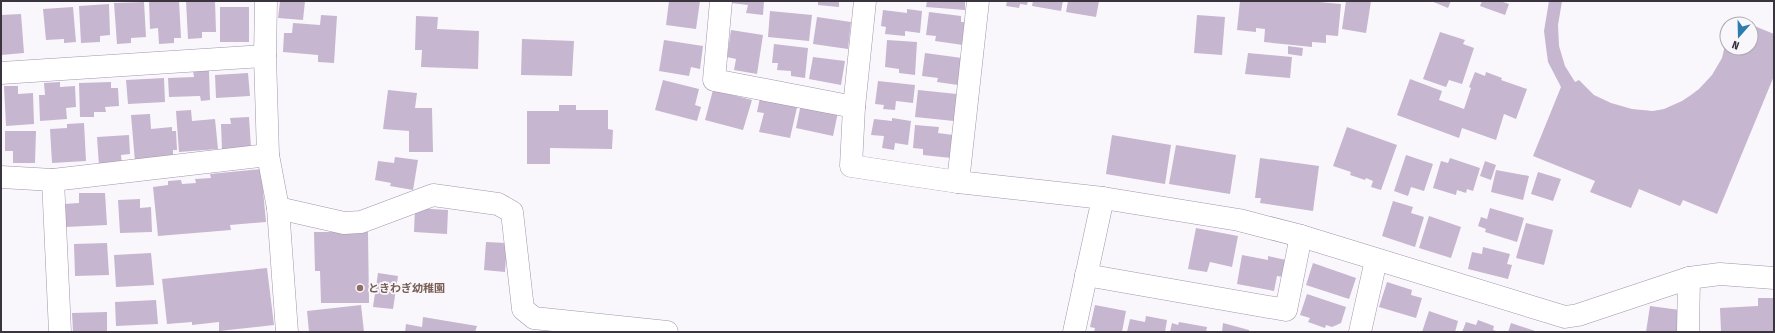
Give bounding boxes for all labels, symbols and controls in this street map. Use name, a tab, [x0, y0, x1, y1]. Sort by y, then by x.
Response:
north arrow	[1719, 16, 1759, 56]
text: N	[1730, 38, 1741, 52]
place label: ときわぎ幼稚園	[368, 282, 445, 295]
marker: ときわぎ幼稚園	[355, 283, 365, 293]

